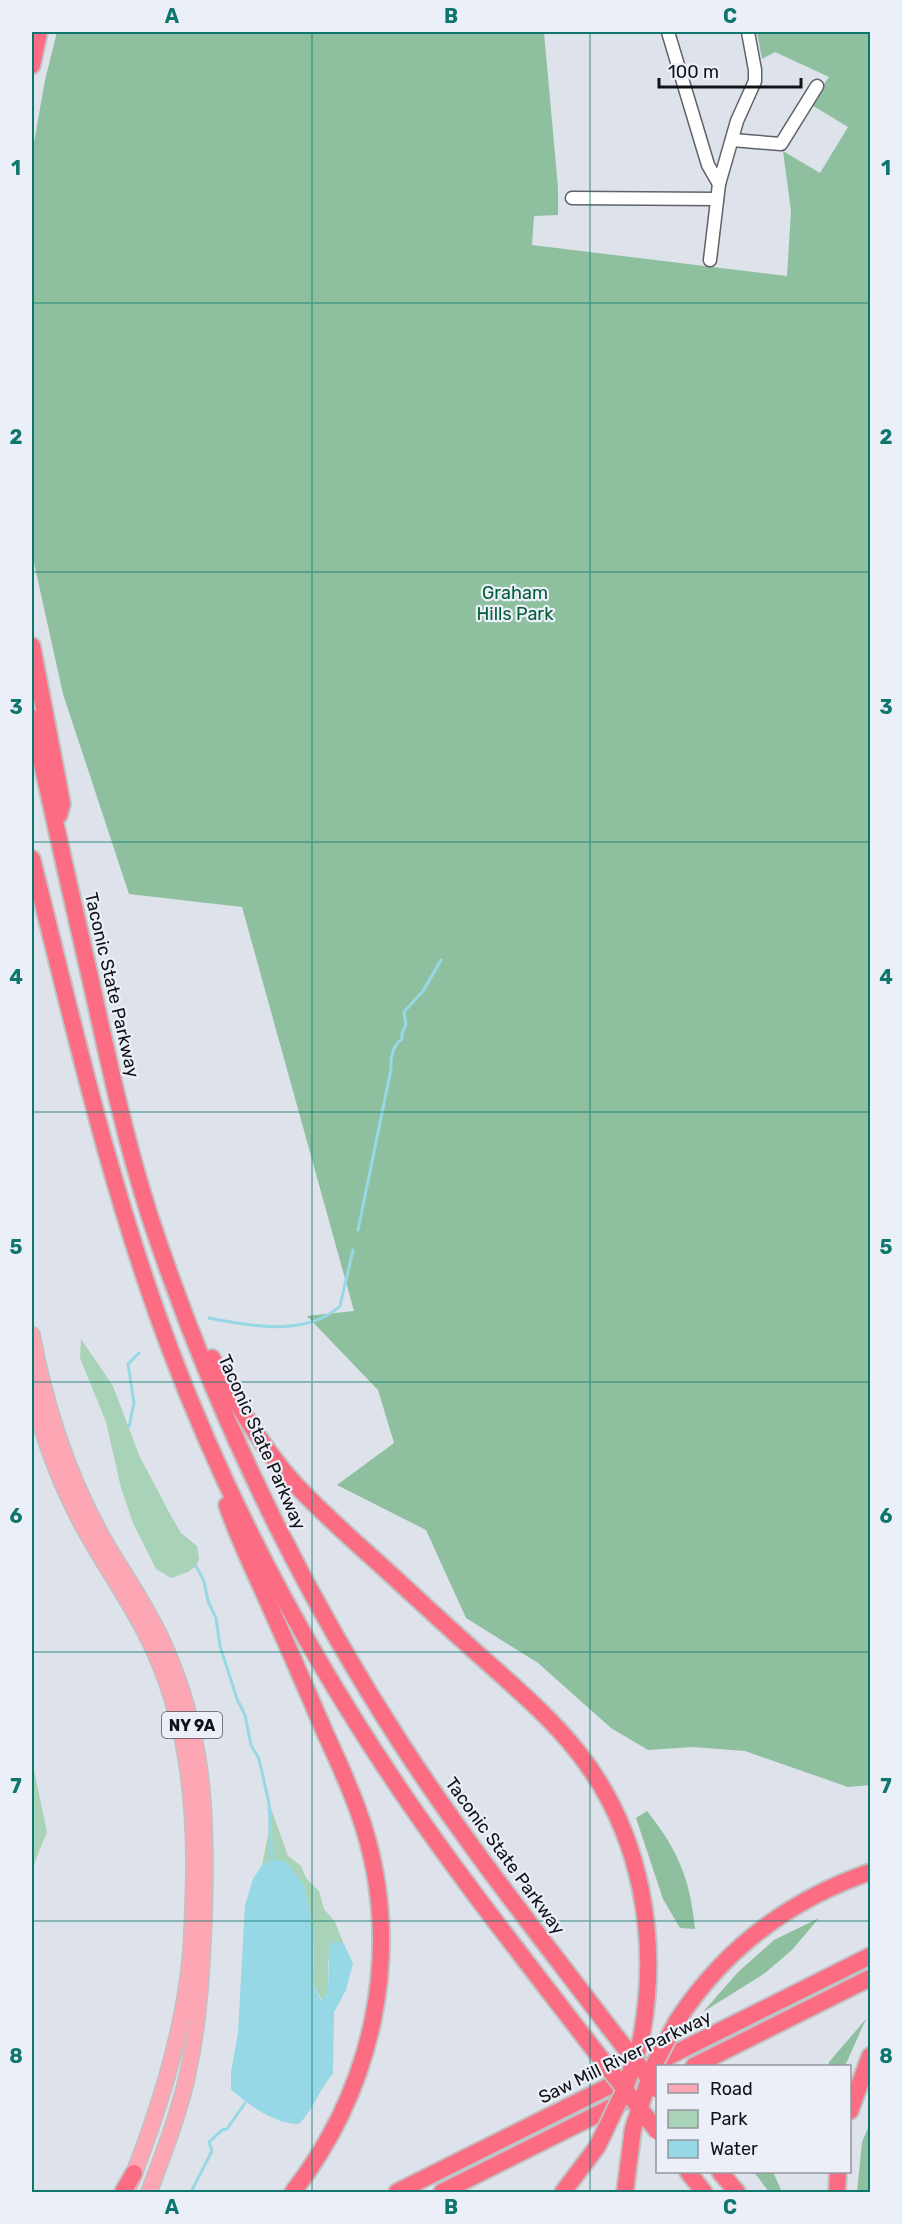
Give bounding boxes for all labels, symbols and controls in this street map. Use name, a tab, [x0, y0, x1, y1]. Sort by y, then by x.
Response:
text: A	[165, 4, 180, 28]
text: B	[444, 4, 458, 28]
text: C	[723, 4, 737, 28]
scale bar	[659, 51, 802, 89]
text: 100 m	[668, 61, 719, 83]
text: 1	[11, 156, 21, 180]
text: 1	[881, 156, 891, 180]
text: 2	[10, 425, 23, 449]
text: 2	[880, 425, 893, 449]
park label: Graham Hills Park	[477, 582, 554, 625]
text: 3	[9, 695, 23, 719]
text: 3	[879, 695, 893, 719]
street label: Taconic State Parkway	[80, 890, 144, 1080]
text: 4	[9, 965, 23, 989]
text: 4	[879, 965, 893, 989]
text: 5	[10, 1235, 23, 1259]
text: 5	[880, 1235, 893, 1259]
street label: Taconic State Parkway	[213, 1351, 311, 1533]
text: 6	[9, 1504, 23, 1528]
text: 6	[879, 1504, 893, 1528]
road number: NY 9A	[162, 1712, 222, 1738]
street label: Taconic State Parkway	[440, 1773, 570, 1939]
text: 7	[10, 1774, 22, 1798]
text: 7	[880, 1774, 892, 1798]
street label: Saw Mill River Parkway	[535, 2006, 715, 2108]
text: 8	[9, 2044, 23, 2068]
text: 8	[879, 2044, 893, 2068]
legend	[656, 2065, 851, 2173]
text: Road	[710, 2078, 753, 2100]
text: Park	[710, 2108, 748, 2130]
text: Water	[710, 2138, 758, 2160]
text: A	[165, 2195, 180, 2219]
text: B	[444, 2195, 458, 2219]
text: C	[723, 2195, 737, 2219]

